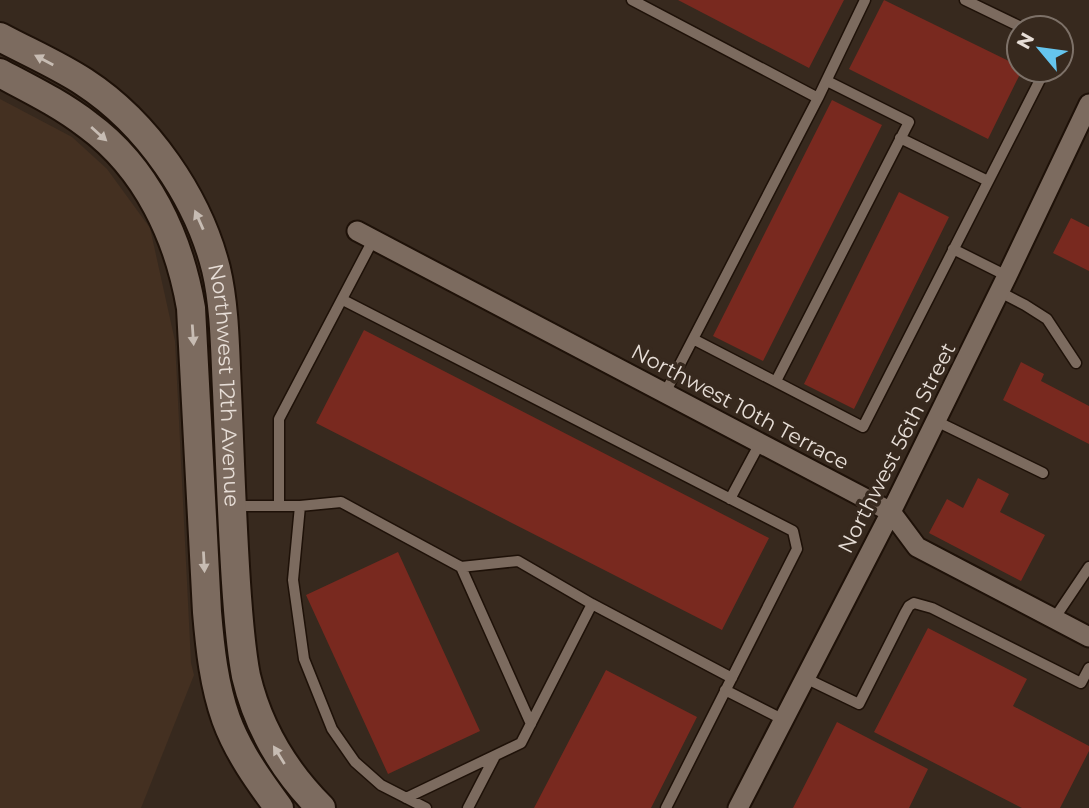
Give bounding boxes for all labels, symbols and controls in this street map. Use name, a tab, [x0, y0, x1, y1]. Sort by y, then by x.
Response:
north arrow	[1005, 14, 1075, 84]
text: N	[1012, 29, 1039, 53]
one-way arrow	[34, 55, 54, 66]
one-way arrow	[90, 126, 107, 142]
one-way arrow	[193, 210, 204, 231]
street label: Northwest 12th Avenue	[203, 261, 245, 508]
one-way arrow	[188, 324, 199, 346]
street label: Northwest 56th Street	[833, 338, 961, 557]
street label: Northwest 10th Terrace	[627, 339, 853, 475]
one-way arrow	[199, 551, 210, 573]
one-way arrow	[272, 745, 285, 764]

